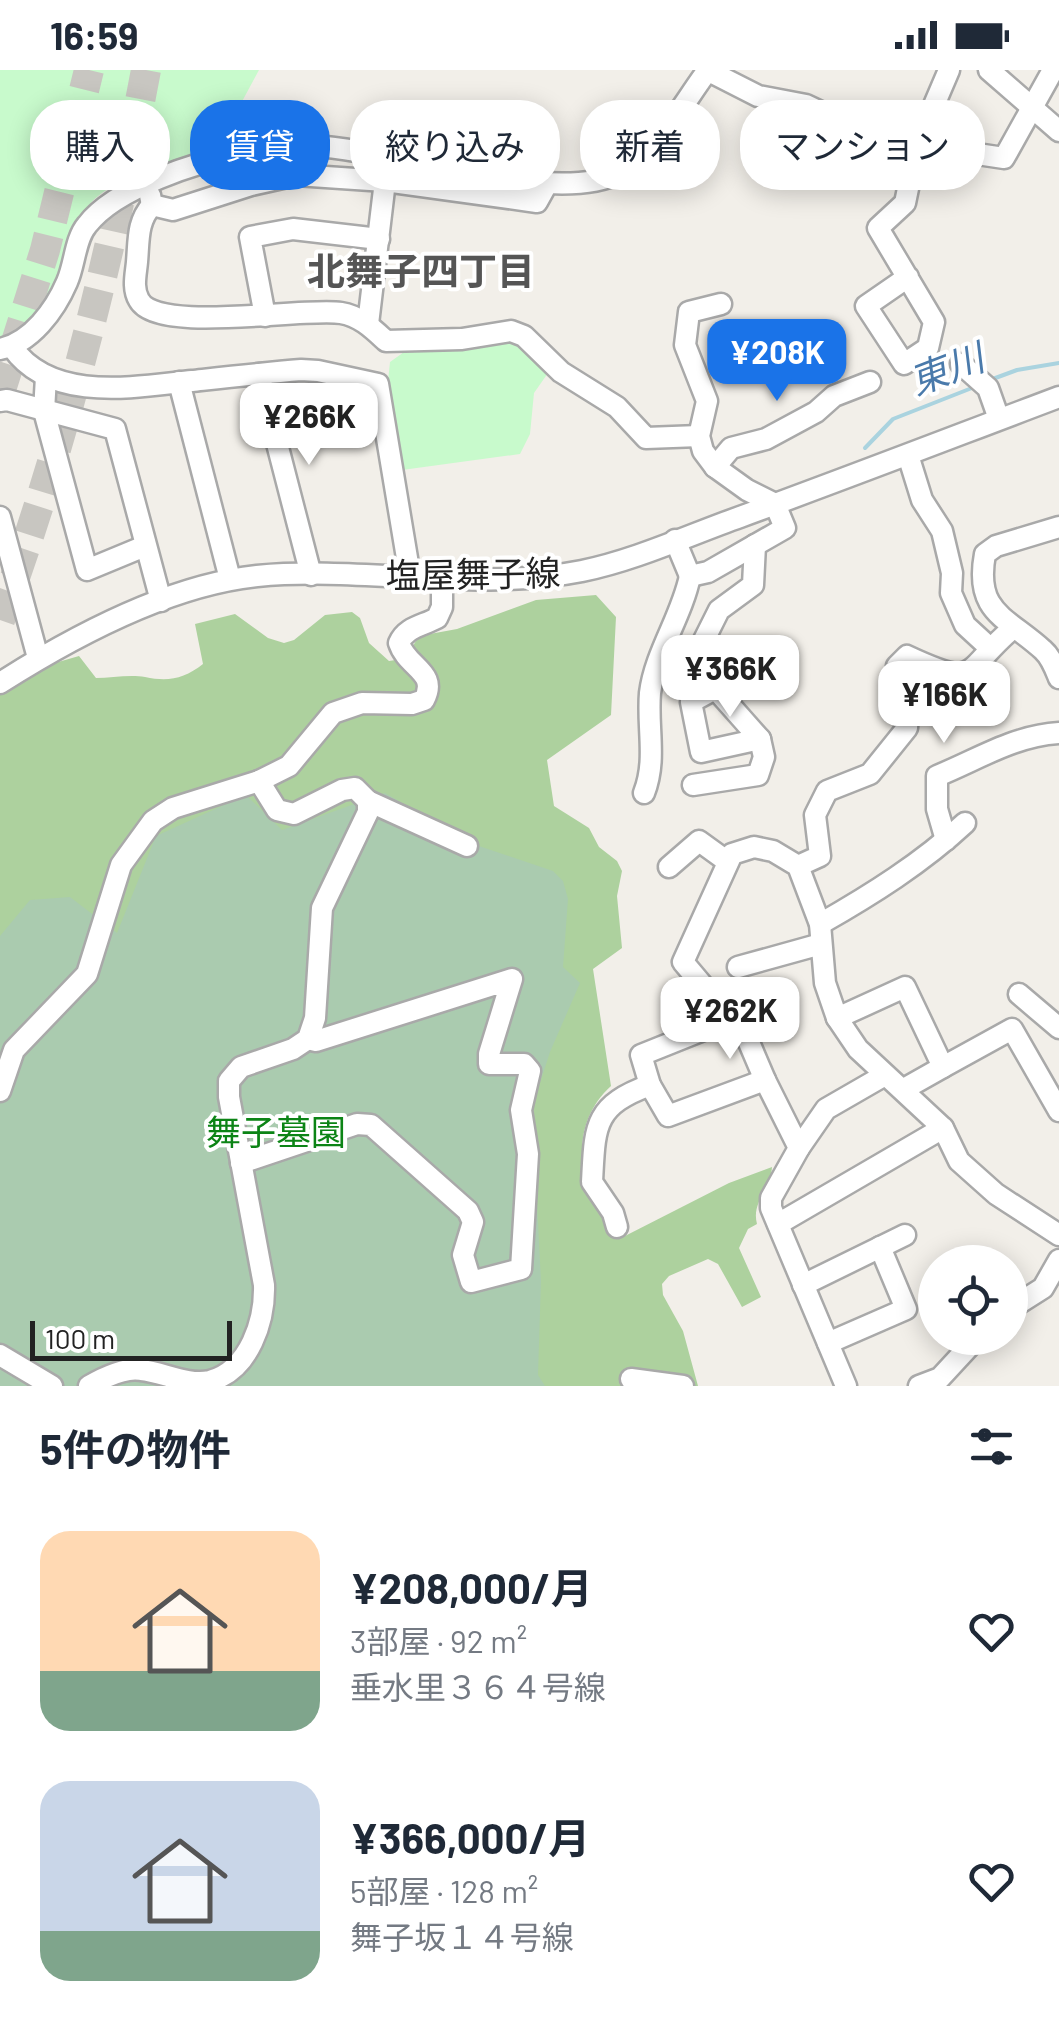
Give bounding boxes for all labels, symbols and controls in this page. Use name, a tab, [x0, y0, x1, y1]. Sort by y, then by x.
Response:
text: 16:59	[50, 12, 138, 58]
chip: 購入	[30, 100, 170, 190]
chip: 賃貸	[190, 100, 330, 190]
chip: 絞り込み	[350, 100, 560, 190]
chip: 新着	[580, 100, 720, 190]
chip: マンション	[740, 100, 985, 190]
district label: 北舞子四丁目	[307, 247, 535, 293]
pin: ¥208K	[707, 319, 847, 404]
water label: 東川	[902, 331, 993, 403]
text: ¥208K	[729, 332, 825, 370]
pin: ¥266K	[239, 383, 379, 468]
text: ¥266K	[262, 396, 356, 434]
street label: 塩屋舞子線	[385, 550, 561, 596]
pin: ¥366K	[660, 635, 800, 720]
text: ¥366K	[683, 648, 777, 686]
pin: ¥166K	[874, 661, 1014, 746]
text: ¥166K	[900, 674, 988, 712]
pin: ¥262K	[660, 977, 800, 1062]
text: ¥262K	[682, 990, 778, 1028]
park label: 舞子墓園	[206, 1110, 346, 1152]
map controls	[918, 1245, 1028, 1355]
button: locate	[918, 1245, 1028, 1355]
scale bar	[30, 1316, 232, 1360]
text: 100 m	[45, 1321, 115, 1355]
icon: filters	[964, 1419, 1019, 1474]
text: 5件の物件	[40, 1423, 231, 1473]
text: ¥208,000/月	[350, 1562, 593, 1612]
icon: home	[120, 1571, 240, 1691]
icon: heart	[964, 1604, 1019, 1659]
text: 3部屋 · 92 m²	[350, 1621, 527, 1659]
text: 垂水里３６４号線	[350, 1667, 606, 1705]
text: ¥366,000/月	[350, 1812, 590, 1862]
icon: home	[120, 1821, 240, 1941]
icon: heart	[964, 1854, 1019, 1909]
text: 5部屋 · 128 m²	[350, 1871, 538, 1909]
text: 舞子坂１４号線	[350, 1917, 574, 1955]

